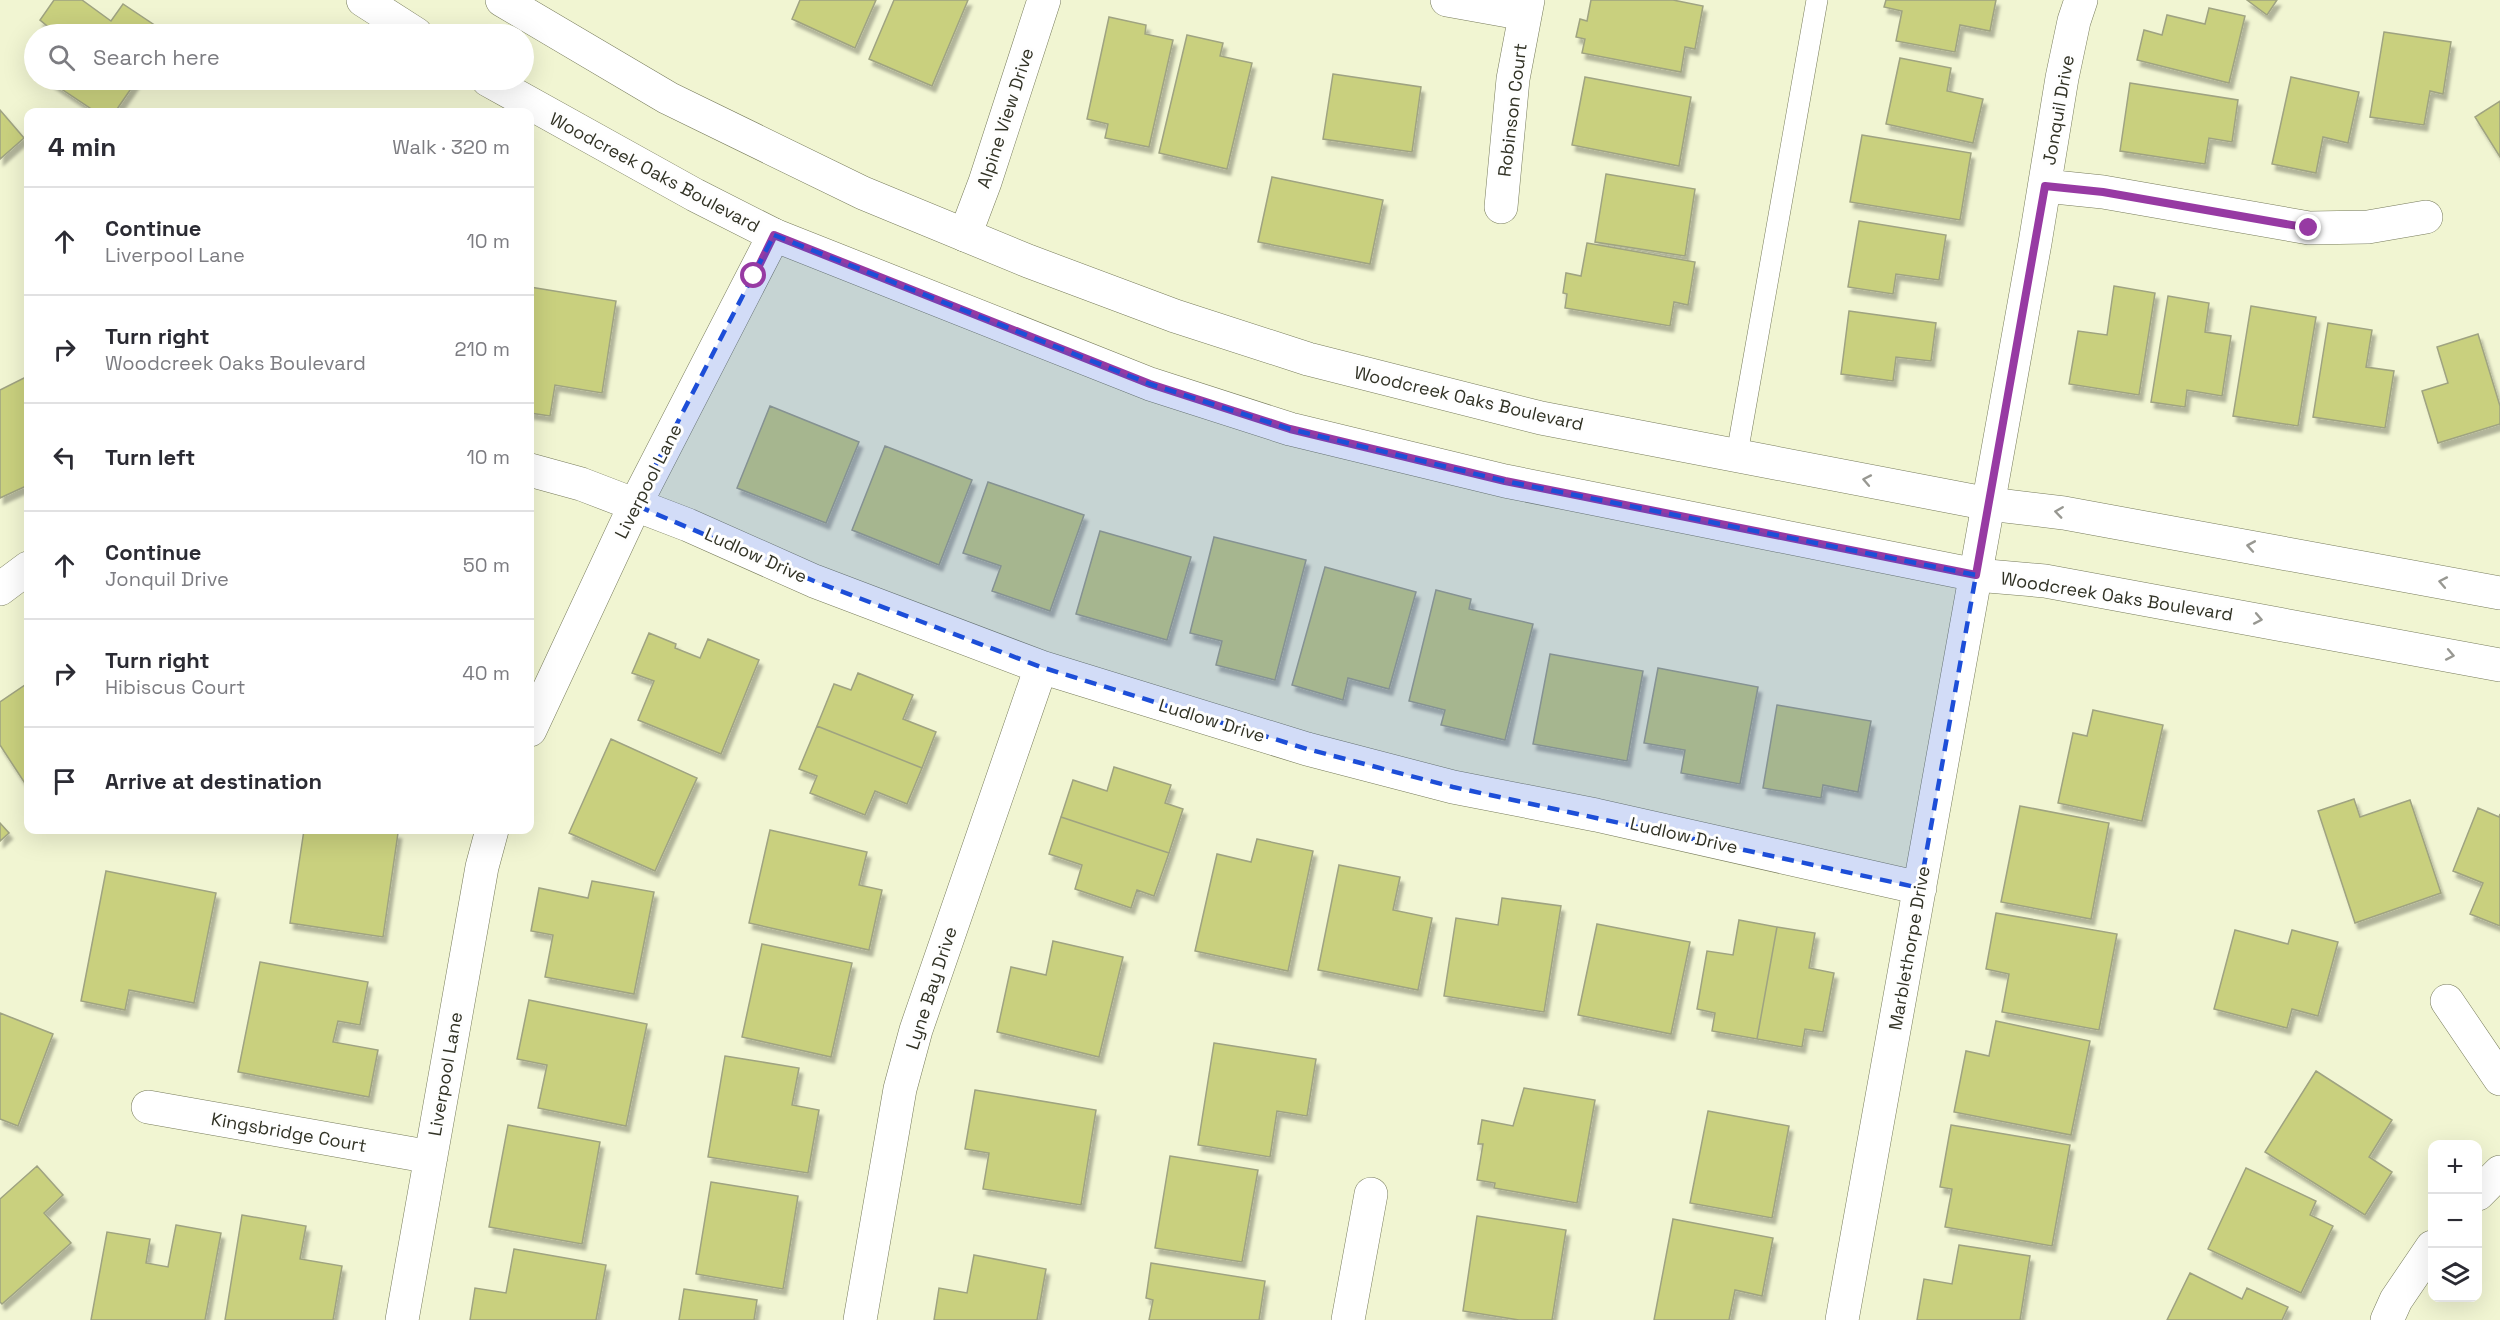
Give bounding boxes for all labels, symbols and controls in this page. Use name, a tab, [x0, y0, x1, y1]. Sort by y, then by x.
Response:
search box	[24, 24, 534, 90]
icon: search	[45, 41, 78, 74]
street label: Robinson Court	[1492, 42, 1532, 178]
text: Search here	[93, 43, 220, 71]
street label: Alpine View Drive	[971, 45, 1039, 191]
street label: Jonquil Drive	[2037, 53, 2079, 167]
street label: Woodcreek Oaks Boulevard	[546, 107, 764, 237]
text: 4 min	[48, 130, 116, 164]
text: Walk · 320 m	[392, 134, 510, 160]
text: Continue	[105, 214, 201, 242]
route end	[2295, 214, 2321, 240]
icon: ahead	[48, 225, 81, 258]
text: 10 m	[466, 228, 510, 254]
text: Liverpool Lane	[105, 242, 245, 268]
route start	[740, 262, 766, 288]
text: Turn right	[105, 322, 210, 350]
icon: right	[48, 333, 81, 366]
text: 210 m	[454, 336, 510, 362]
text: Woodcreek Oaks Boulevard	[105, 350, 366, 376]
street label: Woodcreek Oaks Boulevard	[1352, 360, 1586, 436]
street label: Liverpool Lane	[609, 420, 687, 542]
icon: left	[48, 441, 81, 474]
text: Turn left	[105, 443, 195, 471]
text: 10 m	[466, 444, 510, 470]
one-way arrow	[1862, 474, 1872, 487]
one-way arrow	[2054, 507, 2063, 519]
street label: Ludlow Drive	[701, 522, 811, 588]
text: Continue	[105, 538, 201, 566]
one-way arrow	[2246, 541, 2256, 553]
icon: ahead	[48, 549, 81, 582]
text: 50 m	[463, 552, 510, 578]
text: Jonquil Drive	[105, 566, 229, 592]
street label: Woodcreek Oaks Boulevard	[1999, 566, 2235, 626]
one-way arrow	[2438, 577, 2447, 589]
one-way arrow	[2253, 612, 2263, 625]
text: Turn right	[105, 646, 210, 674]
one-way arrow	[2444, 648, 2454, 661]
icon: right	[48, 657, 81, 690]
text: 40 m	[462, 660, 510, 686]
text: Hibiscus Court	[105, 674, 245, 700]
street label: Ludlow Drive	[1156, 693, 1268, 747]
icon: arrive	[48, 765, 81, 798]
text: Arrive at destination	[105, 767, 322, 795]
street label: Ludlow Drive	[1628, 811, 1740, 859]
street label: Marblethorpe Drive	[1883, 864, 1935, 1032]
street label: Lyne Bay Drive	[900, 924, 962, 1052]
street label: Liverpool Lane	[423, 1010, 467, 1138]
street label: Kingsbridge Court	[209, 1107, 369, 1157]
map controls	[2428, 1140, 2482, 1302]
button: +	[2428, 1140, 2482, 1194]
button: −	[2428, 1194, 2482, 1248]
button: layers	[2428, 1248, 2482, 1302]

